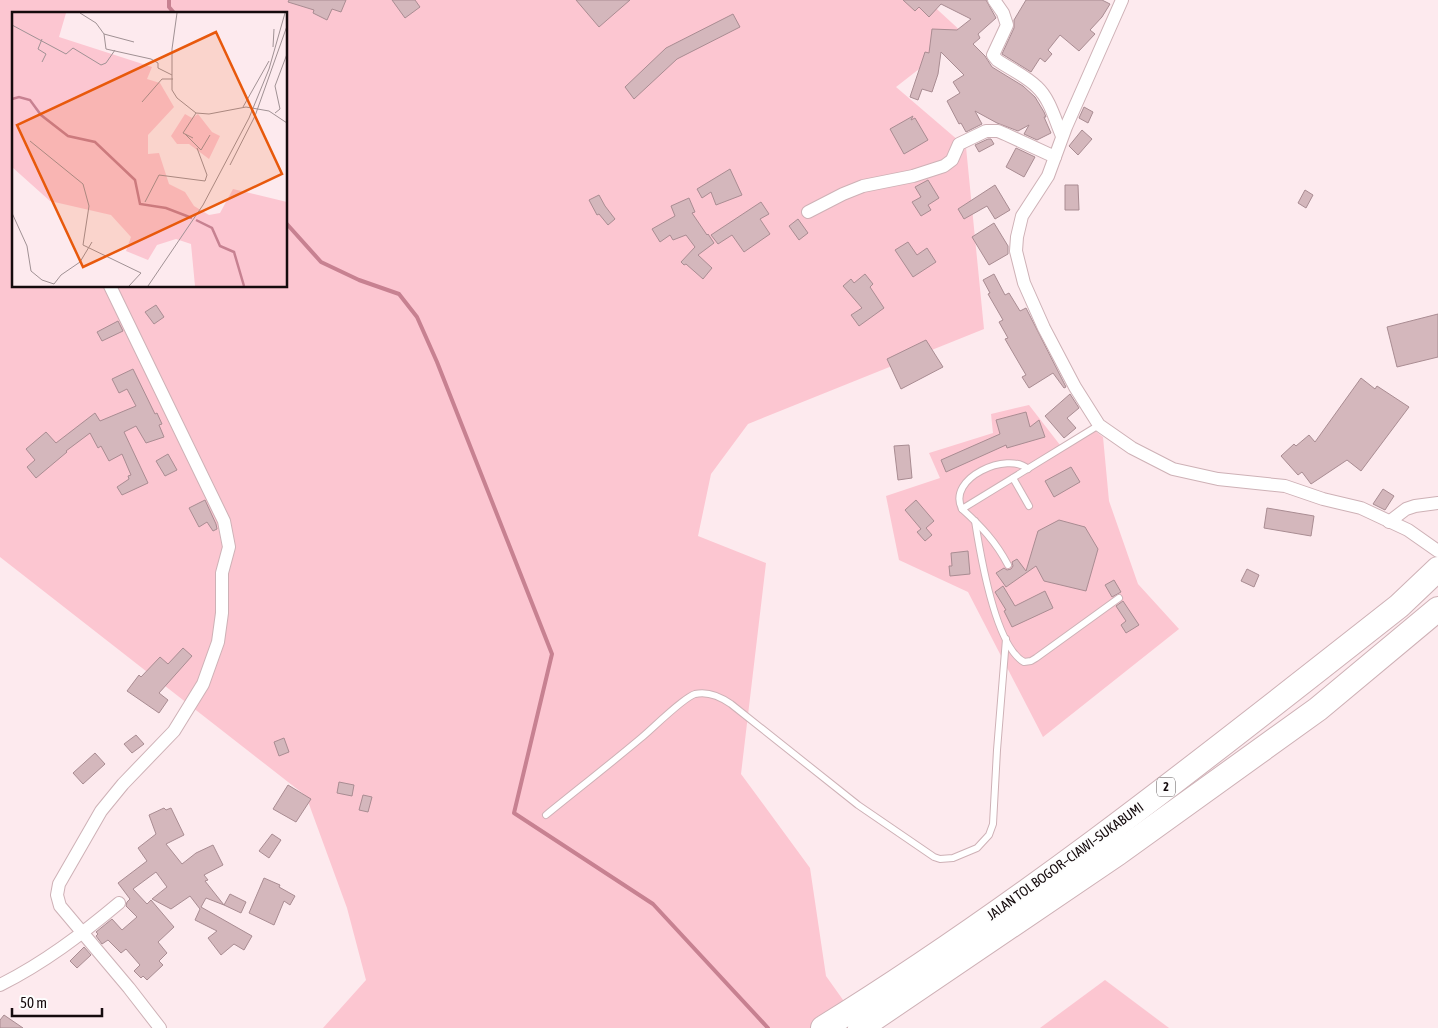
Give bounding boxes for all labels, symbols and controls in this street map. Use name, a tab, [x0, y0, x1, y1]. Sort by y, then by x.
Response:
inset map	[12, 12, 288, 288]
road number: 2	[1157, 778, 1175, 796]
street label: JALAN TOL BOGOR–CIAWI–SUKABUMI	[984, 799, 1146, 923]
scale bar	[12, 986, 102, 1018]
text: 50 m	[20, 994, 47, 1011]

